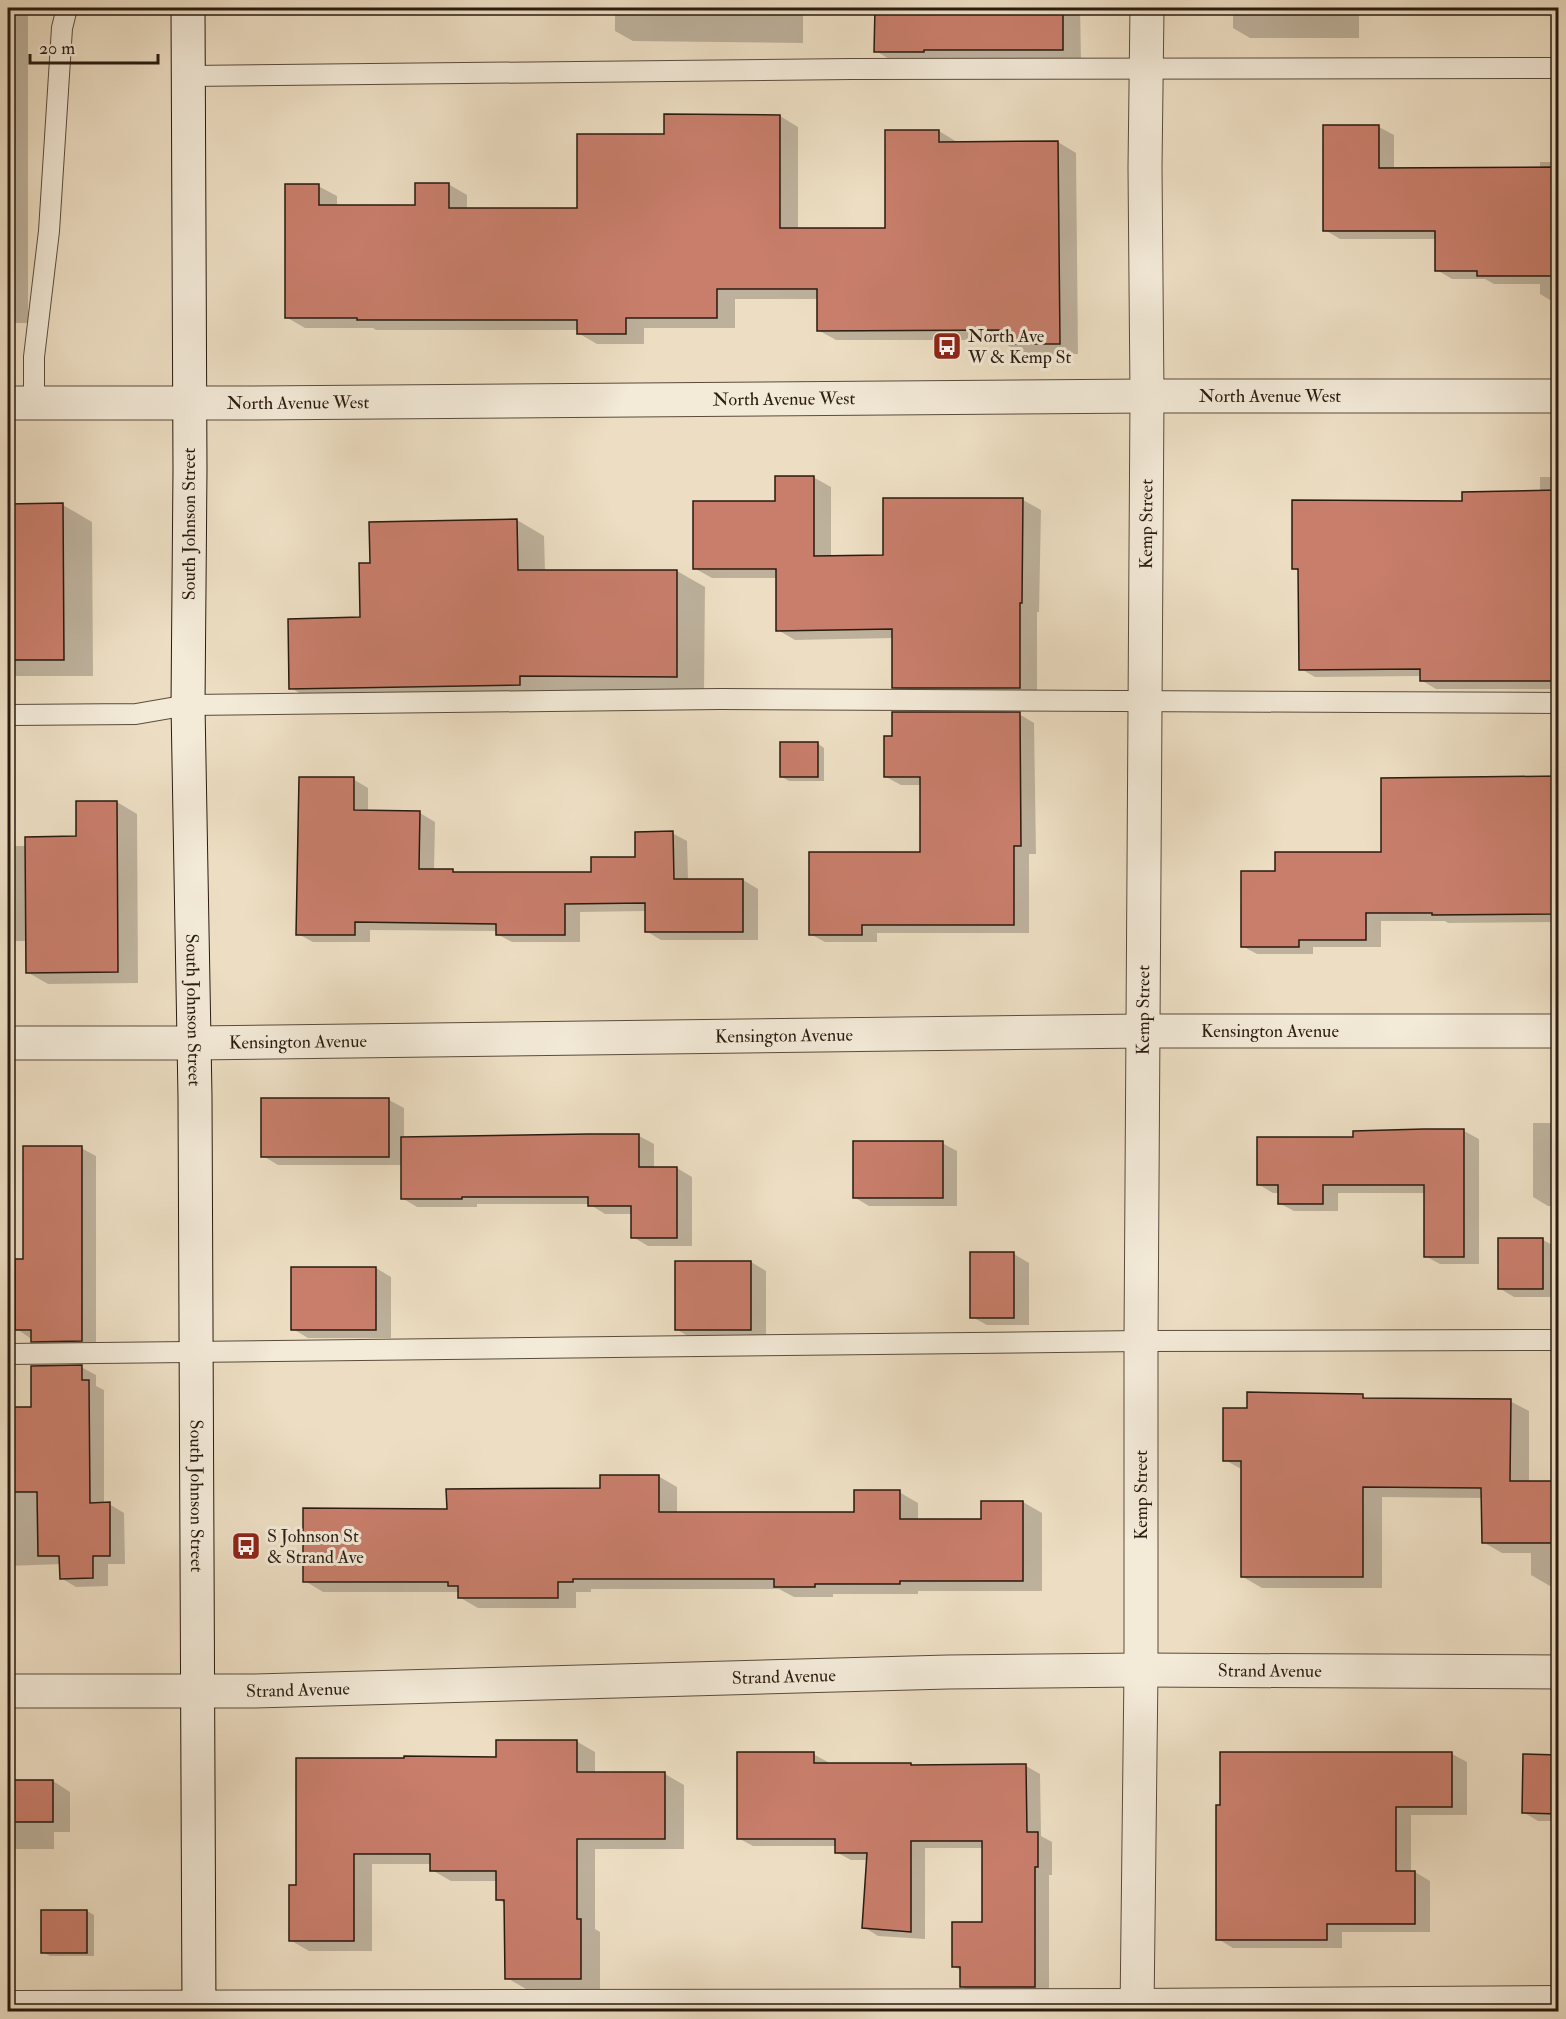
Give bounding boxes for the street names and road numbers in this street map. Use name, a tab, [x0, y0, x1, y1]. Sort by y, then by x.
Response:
street label: North Avenue West	[1199, 385, 1341, 408]
street label: North Avenue West	[713, 387, 855, 411]
street label: North Avenue West	[227, 391, 369, 415]
street label: South Johnson Street	[178, 448, 201, 600]
street label: Kemp Street	[1134, 479, 1158, 569]
street label: South Johnson Street	[181, 933, 206, 1087]
street label: Kemp Street	[1131, 965, 1155, 1055]
street label: Kensington Avenue	[1201, 1020, 1339, 1043]
street label: Kensington Avenue	[715, 1023, 854, 1048]
street label: Kensington Avenue	[229, 1029, 368, 1054]
street label: South Johnson Street	[185, 1420, 209, 1572]
street label: Kemp Street	[1130, 1450, 1153, 1540]
street label: Strand Avenue	[1218, 1659, 1322, 1682]
street label: Strand Avenue	[731, 1664, 837, 1689]
street label: Strand Avenue	[246, 1677, 351, 1703]

